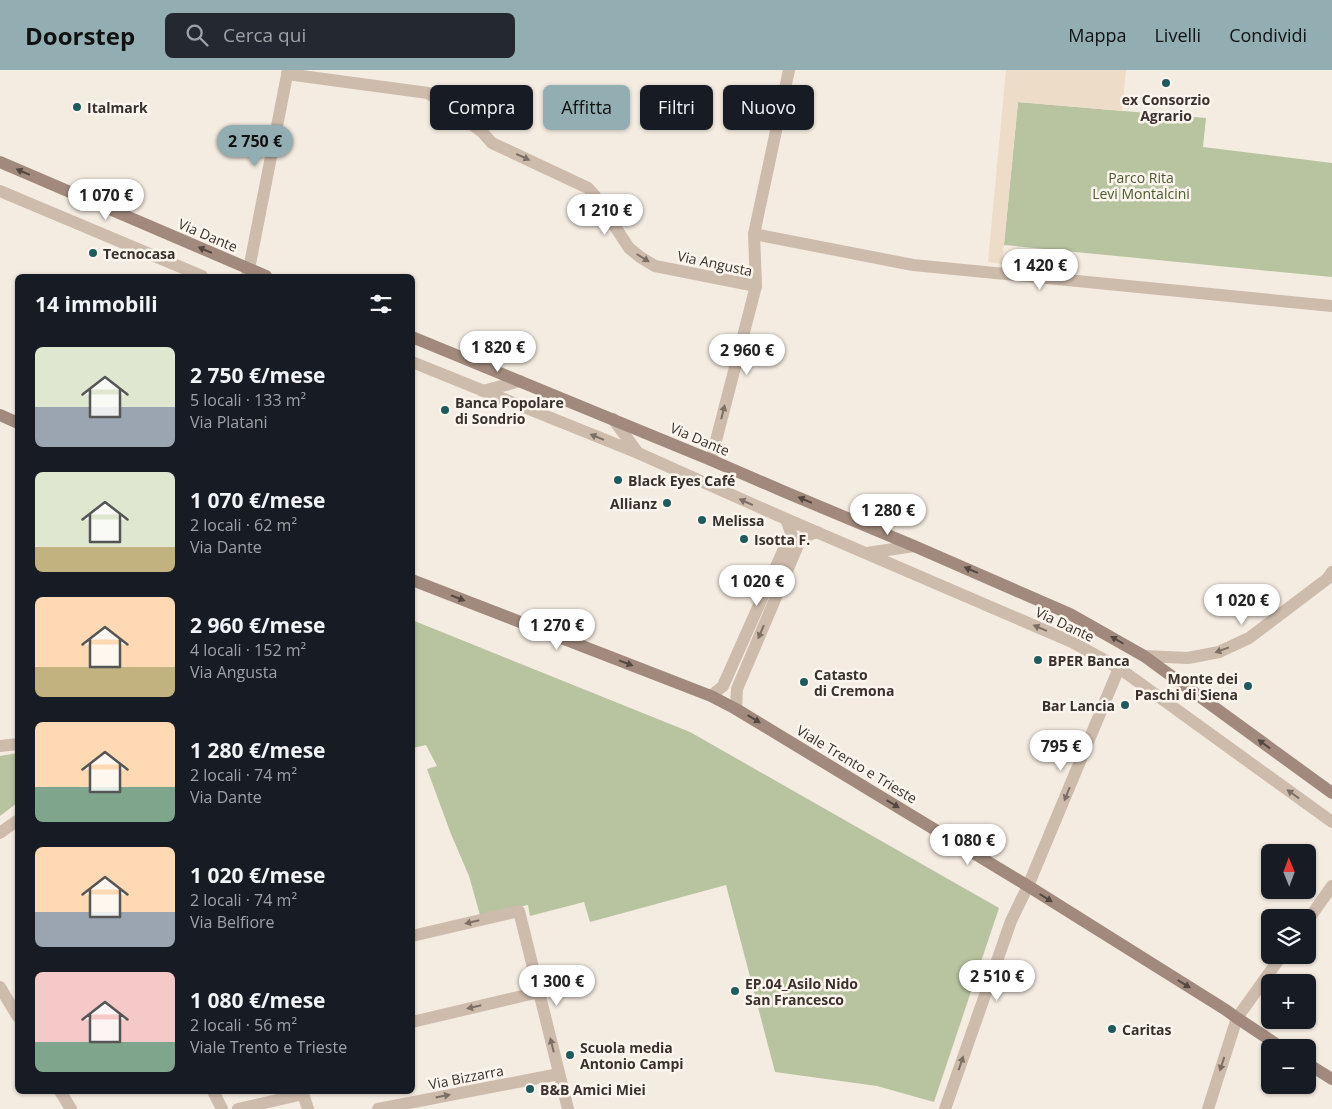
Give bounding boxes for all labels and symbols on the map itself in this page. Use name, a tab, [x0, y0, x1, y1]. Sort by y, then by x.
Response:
marker: ex Consorzio Agrario	[1160, 77, 1172, 89]
place label: ex Consorzio Agrario	[1122, 90, 1211, 125]
place label: Italmark	[87, 98, 148, 117]
marker: Italmark	[71, 101, 83, 113]
pin: 2 750 €	[209, 124, 301, 167]
one-way arrow	[516, 154, 530, 162]
one-way arrow	[16, 168, 30, 176]
park label: Parco Rita Levi Montalcini	[1092, 168, 1190, 203]
pin: 1 070 €	[60, 178, 152, 221]
pin: 1 210 €	[559, 194, 651, 236]
street label: Via Dante	[175, 214, 241, 256]
place label: Tecnocasa	[103, 244, 176, 263]
one-way arrow	[198, 246, 212, 254]
street label: Via Angusta	[676, 246, 754, 280]
marker: Tecnocasa	[87, 247, 99, 259]
pin: 1 420 €	[994, 248, 1086, 291]
one-way arrow	[636, 254, 650, 263]
pin: 1 820 €	[452, 330, 544, 373]
pin: 2 960 €	[701, 334, 793, 376]
place label: Banca Popolare di Sondrio	[455, 393, 564, 428]
marker: Banca Popolare di Sondrio	[439, 404, 451, 416]
one-way arrow	[719, 405, 727, 420]
street label: Via Dante	[667, 418, 733, 460]
one-way arrow	[590, 433, 605, 440]
place label: Black Eyes Café	[628, 471, 735, 490]
marker: Black Eyes Café	[612, 474, 624, 486]
place label: Allianz	[610, 494, 657, 513]
pin: 1 280 €	[842, 494, 934, 536]
one-way arrow	[798, 496, 812, 504]
marker: Allianz	[661, 497, 673, 509]
one-way arrow	[739, 497, 753, 505]
place label: Melissa	[712, 511, 764, 530]
marker: Melissa	[696, 514, 708, 526]
place label: Isotta F.	[754, 530, 810, 549]
marker: Isotta F.	[738, 533, 750, 545]
pin: 1 020 €	[711, 564, 803, 607]
one-way arrow	[964, 566, 978, 574]
pin: 1 020 €	[1196, 584, 1288, 626]
one-way arrow	[451, 594, 465, 602]
street label: Via Dante	[1033, 602, 1098, 646]
pin: 1 270 €	[511, 608, 603, 651]
one-way arrow	[1033, 624, 1047, 632]
one-way arrow	[757, 625, 765, 639]
one-way arrow	[1111, 636, 1124, 645]
one-way arrow	[1214, 646, 1229, 654]
place label: BPER Banca	[1048, 651, 1130, 670]
marker: BPER Banca	[1032, 654, 1044, 666]
one-way arrow	[619, 659, 634, 667]
place label: Catasto di Cremona	[814, 665, 894, 700]
place label: Monte dei Paschi di Siena	[1135, 669, 1238, 704]
marker: Catasto di Cremona	[798, 676, 810, 688]
marker: Monte dei Paschi di Siena	[1242, 680, 1254, 692]
place label: Bar Lancia	[1042, 696, 1115, 715]
marker: Bar Lancia	[1119, 699, 1131, 711]
one-way arrow	[747, 715, 760, 724]
street label: Viale Trento e Trieste	[793, 720, 921, 808]
pin: 795 €	[1026, 730, 1096, 772]
one-way arrow	[1257, 739, 1271, 749]
one-way arrow	[1062, 787, 1070, 801]
one-way arrow	[1286, 789, 1299, 799]
one-way arrow	[886, 799, 899, 808]
pin: 1 080 €	[922, 824, 1014, 866]
north arrow	[1261, 844, 1316, 899]
one-way arrow	[1040, 893, 1053, 902]
one-way arrow	[464, 918, 479, 926]
pin: 2 510 €	[951, 960, 1043, 1002]
pin: 1 300 €	[511, 964, 603, 1007]
place label: EP.04_Asilo Nido San Francesco	[745, 974, 858, 1009]
one-way arrow	[1177, 979, 1191, 988]
marker: EP.04_Asilo Nido San Francesco	[729, 985, 741, 997]
one-way arrow	[467, 1003, 482, 1011]
place label: Caritas	[1122, 1020, 1172, 1039]
marker: Caritas	[1106, 1023, 1118, 1035]
one-way arrow	[548, 1037, 556, 1052]
place label: Scuola media Antonio Campi	[580, 1038, 684, 1073]
marker: Scuola media Antonio Campi	[564, 1049, 576, 1061]
one-way arrow	[957, 1055, 965, 1070]
one-way arrow	[1218, 1056, 1225, 1071]
street label: Via Bizzarra	[427, 1060, 505, 1094]
place label: B&B Amici Miei	[540, 1080, 646, 1099]
marker: B&B Amici Miei	[524, 1083, 536, 1095]
one-way arrow	[435, 1092, 451, 1100]

